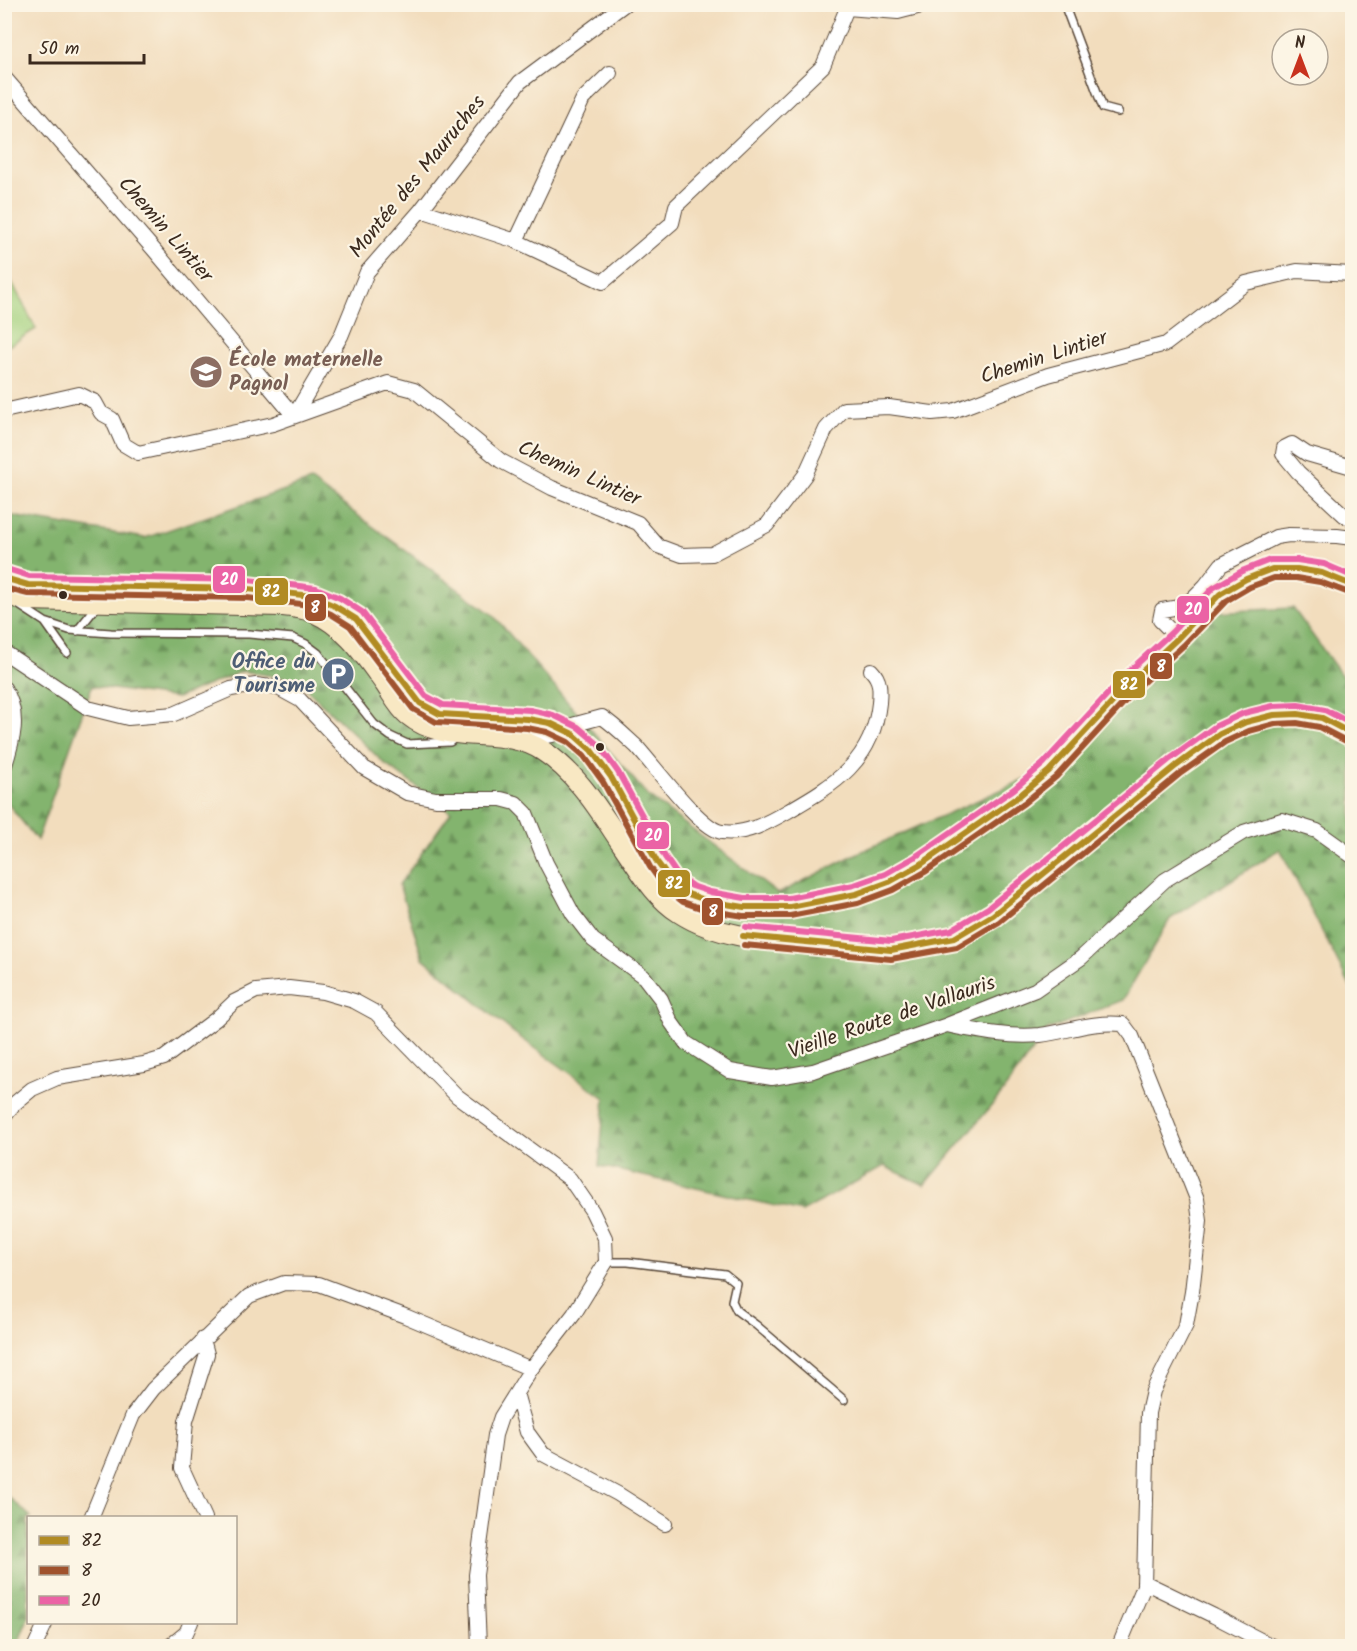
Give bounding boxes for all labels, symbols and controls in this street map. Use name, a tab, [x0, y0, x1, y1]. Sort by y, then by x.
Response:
scale bar	[30, 27, 144, 65]
north arrow	[1270, 27, 1330, 87]
text: N	[1295, 31, 1305, 56]
text: 50 m	[39, 35, 79, 64]
street label: Montée des Mauruches	[342, 88, 495, 266]
street label: Chemin Lintier	[109, 169, 221, 291]
street label: Chemin Lintier	[976, 322, 1113, 394]
place label: École maternelle Pagnol	[229, 344, 383, 401]
school or university icon: École maternelle Pagnol	[188, 354, 224, 390]
street label: Chemin Lintier	[512, 432, 647, 516]
line badge: 20	[212, 565, 246, 594]
text: 20	[220, 568, 239, 593]
line badge: 82	[254, 577, 289, 606]
text: 82	[262, 580, 280, 605]
unlabelled marker	[57, 589, 69, 601]
line badge: 8	[304, 593, 327, 622]
line badge: 20	[1176, 595, 1210, 624]
text: 8	[310, 596, 320, 621]
text: 20	[1184, 598, 1203, 623]
place label: Office du Tourisme	[232, 646, 316, 703]
line badge: 8	[1149, 652, 1173, 680]
text: 8	[1156, 655, 1166, 680]
parking icon: Office du Tourisme	[320, 656, 356, 692]
line badge: 82	[1112, 670, 1146, 699]
text: 82	[1120, 673, 1138, 698]
unlabelled marker	[594, 741, 606, 753]
line badge: 20	[636, 821, 670, 850]
text: 20	[644, 824, 663, 849]
line badge: 82	[657, 869, 691, 898]
text: 82	[665, 872, 683, 897]
line badge: 8	[701, 897, 724, 926]
text: 8	[708, 900, 718, 925]
street label: Vieille Route de Vallauris	[784, 967, 1000, 1069]
legend	[27, 1516, 237, 1624]
text: 82	[81, 1527, 102, 1556]
text: 8	[81, 1557, 92, 1586]
text: 20	[81, 1587, 100, 1616]

